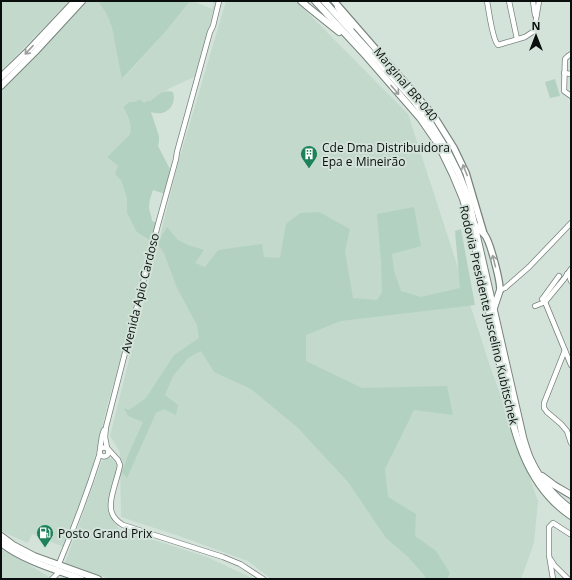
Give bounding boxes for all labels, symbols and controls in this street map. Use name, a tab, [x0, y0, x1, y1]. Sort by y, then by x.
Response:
north arrow	[516, 16, 556, 56]
text: N	[532, 18, 540, 33]
street label: Marginal BR-040	[370, 43, 442, 125]
one-way arrow	[24, 45, 33, 55]
one-way arrow	[390, 84, 399, 95]
place label: Cde Dma Distribuidora Epa e Mineirão	[322, 139, 450, 170]
building icon: Cde Dma Distribuidora Epa e Mineirão	[299, 144, 319, 169]
one-way arrow	[460, 164, 468, 176]
street label: Rodovia Presidente Juscelino Kubitschek	[455, 203, 523, 427]
street label: Avenida Apio Cardoso	[117, 231, 163, 355]
one-way arrow	[490, 255, 497, 268]
fuel station icon: Posto Grand Prix	[35, 523, 55, 548]
place label: Posto Grand Prix	[58, 525, 153, 542]

